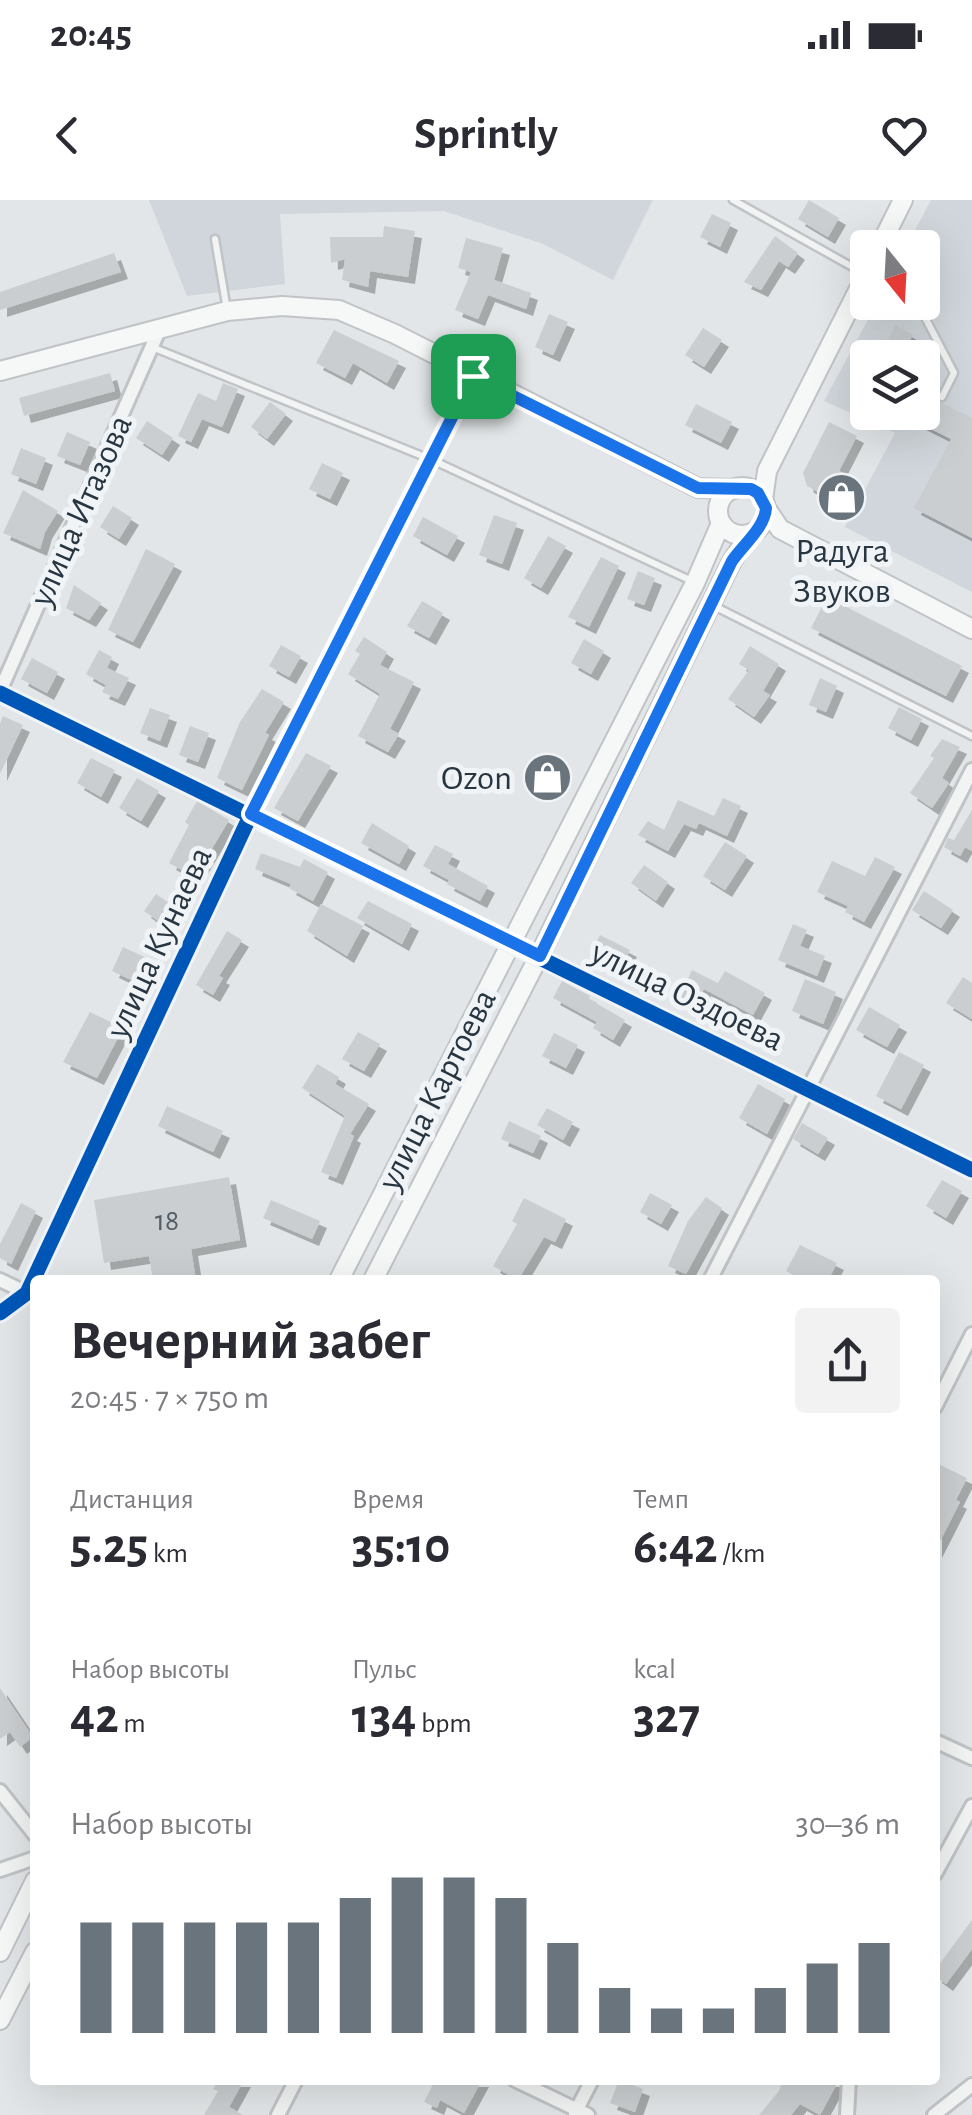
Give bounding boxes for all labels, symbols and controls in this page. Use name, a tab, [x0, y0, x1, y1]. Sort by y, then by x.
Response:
text: 20:45	[50, 16, 132, 54]
icon: back	[40, 108, 95, 163]
icon: heart	[877, 108, 932, 163]
text: Sprintly	[414, 112, 558, 157]
north arrow	[850, 230, 940, 320]
map controls	[850, 230, 940, 430]
pin	[431, 334, 516, 419]
button: layers	[850, 340, 940, 430]
icon: arrive	[446, 349, 501, 404]
street label: улица Итазова	[23, 410, 139, 612]
shop icon: Радуга Звуков	[816, 472, 868, 524]
place label: Радуга Звуков	[793, 534, 891, 609]
shop icon: Ozon	[521, 751, 573, 803]
place label: Ozon	[441, 761, 512, 796]
street label: улица Кунаева	[99, 842, 219, 1044]
street label: улица Оздоева	[585, 934, 789, 1058]
street label: улица Картоева	[371, 984, 503, 1197]
house number: 18	[155, 1206, 179, 1236]
button: share	[795, 1308, 900, 1413]
text: Вечерний забег	[70, 1314, 430, 1369]
text: 20:45 · 7 × 750 m	[70, 1382, 269, 1414]
text: Дистанция	[70, 1486, 194, 1514]
text: Время	[352, 1486, 424, 1514]
text: Темп	[633, 1486, 689, 1514]
text: 5.25	[70, 1522, 148, 1572]
text: 35:10	[352, 1522, 450, 1572]
text: 6:42	[633, 1522, 718, 1572]
text: km	[148, 1540, 188, 1568]
text: /km	[718, 1540, 765, 1568]
text: Набор высоты	[70, 1656, 230, 1684]
text: Пульс	[352, 1656, 417, 1684]
text: kcal	[633, 1656, 676, 1684]
text: 42	[70, 1692, 119, 1742]
text: 134	[352, 1692, 416, 1742]
text: 327	[633, 1692, 700, 1742]
text: m	[119, 1710, 146, 1738]
text: bpm	[416, 1710, 472, 1738]
text: Набор высоты	[70, 1808, 253, 1840]
text: 30–36 m	[796, 1808, 900, 1840]

